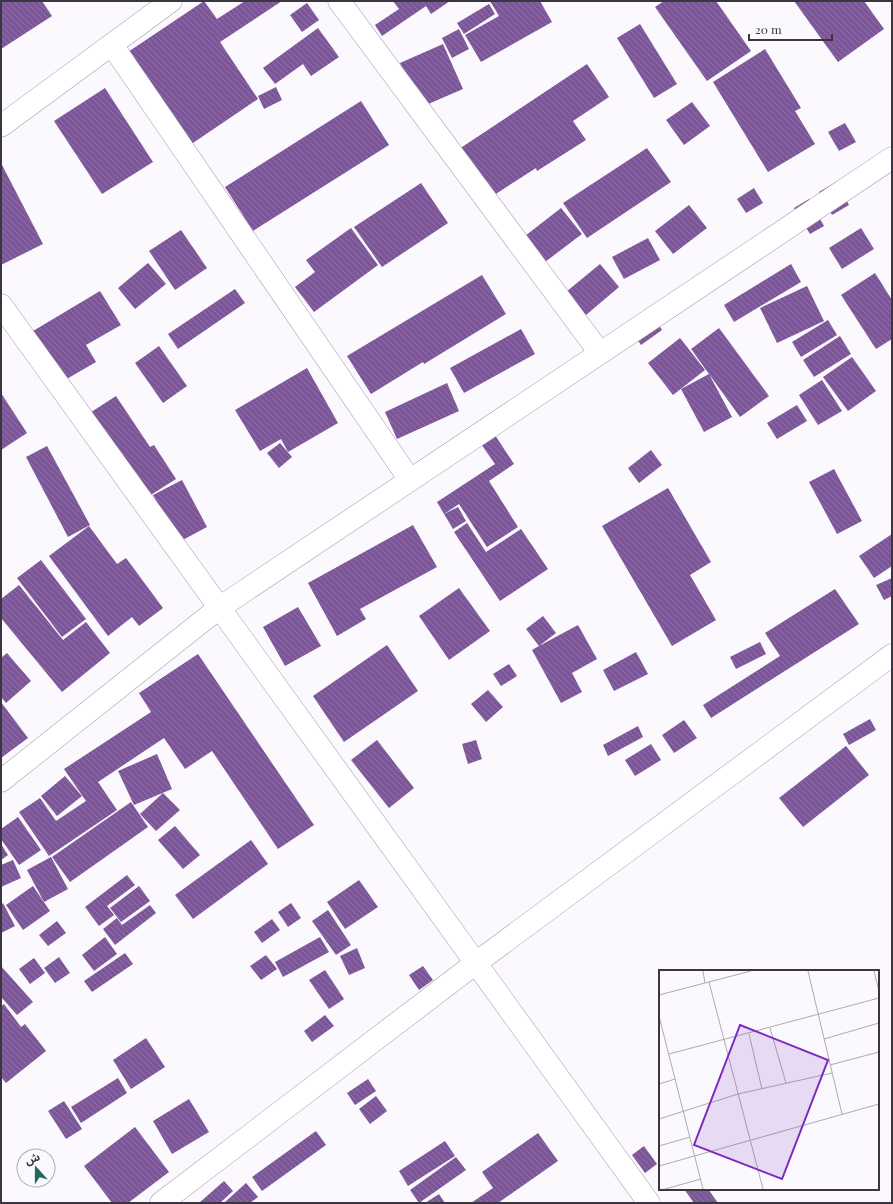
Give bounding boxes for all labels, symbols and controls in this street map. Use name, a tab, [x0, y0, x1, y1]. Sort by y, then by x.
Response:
scale bar	[749, 16, 832, 42]
text: 20 m	[755, 21, 782, 37]
inset map	[659, 970, 879, 1190]
north arrow	[16, 1148, 56, 1188]
text: ش	[23, 1148, 42, 1168]

